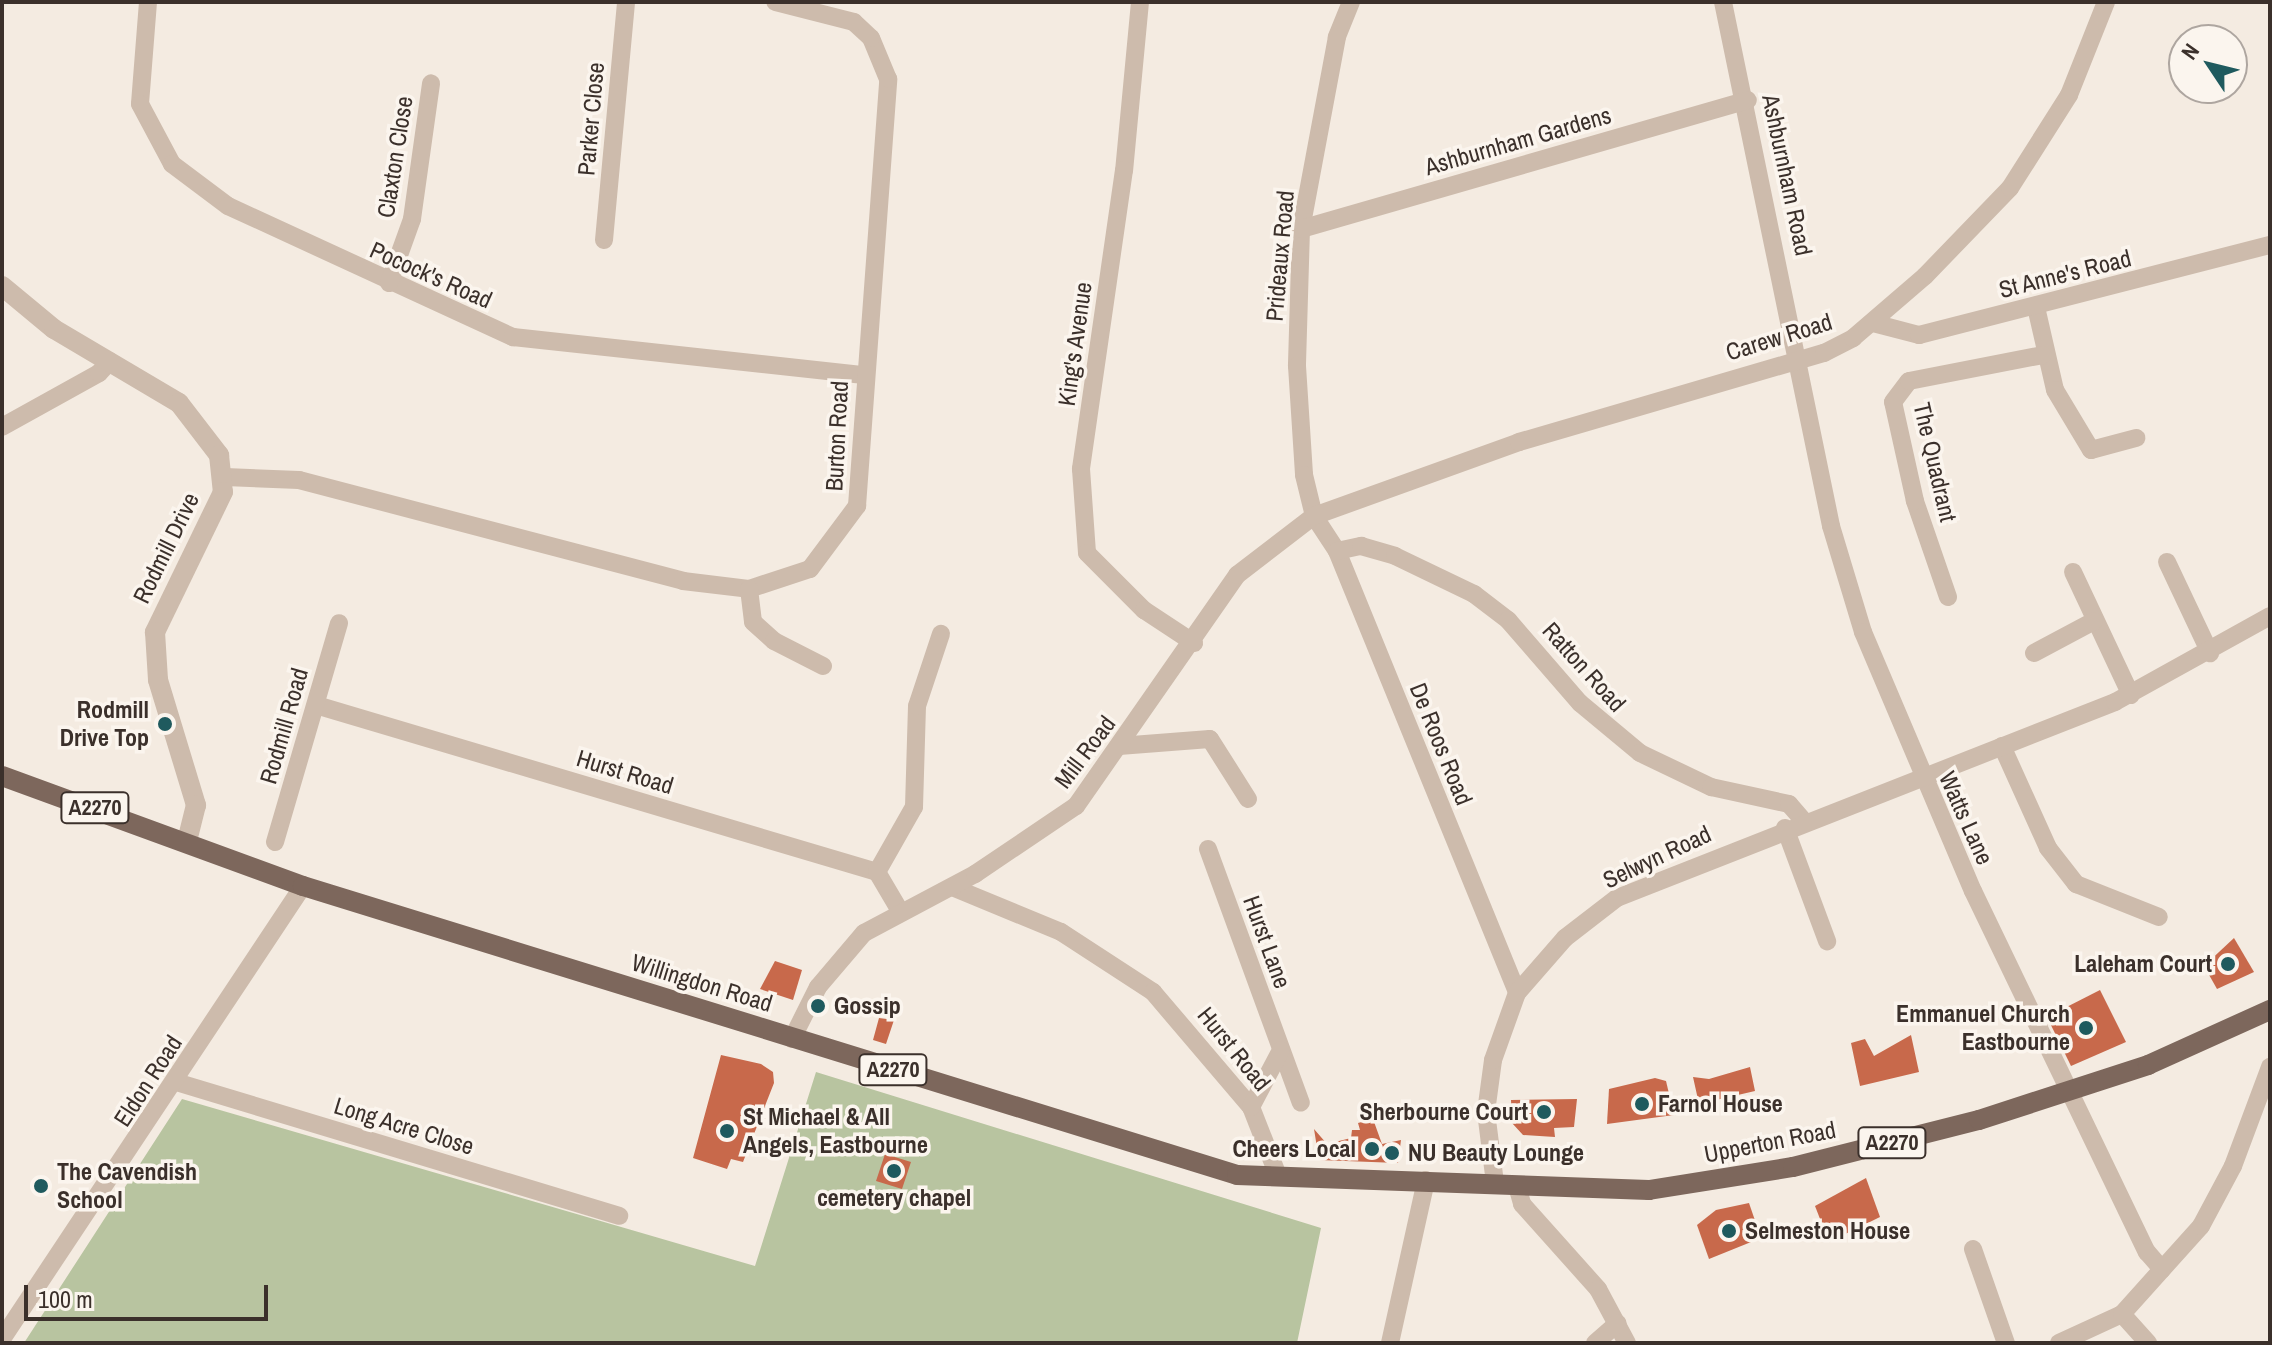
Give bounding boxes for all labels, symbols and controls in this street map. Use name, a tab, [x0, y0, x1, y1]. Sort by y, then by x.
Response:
north arrow	[2168, 24, 2248, 104]
text: N	[2174, 37, 2206, 65]
street label: Parker Close	[572, 61, 610, 177]
street label: Ashburnham Road	[1756, 92, 1818, 258]
street label: Claxton Close	[371, 94, 419, 220]
street label: Ashburnham Gardens	[1421, 101, 1615, 181]
street label: Prideaux Road	[1260, 189, 1300, 323]
street label: Pocock's Road	[365, 235, 497, 315]
street label: St Anne's Road	[1995, 244, 2135, 304]
street label: King's Avenue	[1052, 280, 1098, 408]
street label: Carew Road	[1722, 307, 1836, 367]
street label: Burton Road	[820, 380, 854, 492]
street label: The Quadrant	[1907, 400, 1963, 524]
street label: Rodmill Drive	[127, 488, 205, 608]
street label: Ratton Road	[1536, 616, 1632, 718]
street label: Rodmill Road	[254, 665, 314, 787]
street label: De Roos Road	[1403, 679, 1479, 809]
place label: Rodmill Drive Top	[60, 696, 149, 752]
street label: Mill Road	[1048, 710, 1122, 794]
marker: Rodmill Drive Top	[156, 715, 174, 733]
street label: Hurst Road	[573, 744, 677, 800]
street label: Watts Lane	[1933, 767, 1999, 869]
road number: A2270	[59, 790, 131, 826]
street label: Selwyn Road	[1598, 819, 1716, 895]
street label: Hurst Lane	[1237, 892, 1297, 992]
street label: Willingdon Road	[628, 948, 776, 1018]
place label: Laleham Court	[2074, 950, 2212, 978]
marker: Laleham Court	[2219, 955, 2237, 973]
place label: Gossip	[834, 992, 901, 1020]
marker: Gossip	[809, 997, 827, 1015]
place label: Emmanuel Church Eastbourne	[1896, 1000, 2070, 1056]
street label: Hurst Road	[1191, 1001, 1277, 1097]
marker: Emmanuel Church Eastbourne	[2077, 1019, 2095, 1037]
street label: Eldon Road	[108, 1030, 188, 1132]
road number: A2270	[857, 1052, 929, 1088]
place label: Farnol House	[1658, 1090, 1783, 1118]
street label: Long Acre Close	[330, 1091, 478, 1161]
marker: Farnol House	[1633, 1095, 1651, 1113]
place label: Sherbourne Court	[1360, 1098, 1528, 1126]
place label: St Michael & All Angels, Eastbourne	[743, 1103, 928, 1159]
marker: Sherbourne Court	[1535, 1103, 1553, 1121]
street label: Upperton Road	[1702, 1115, 1838, 1169]
marker: St Michael & All Angels, Eastbourne	[718, 1122, 736, 1140]
road number: A2270	[1856, 1125, 1928, 1161]
place label: Cheers Local	[1232, 1135, 1356, 1163]
place label: NU Beauty Lounge	[1408, 1139, 1584, 1167]
marker: Cheers Local	[1363, 1140, 1381, 1158]
marker: NU Beauty Lounge	[1383, 1144, 1401, 1162]
place label: The Cavendish School	[57, 1158, 197, 1214]
marker: cemetery chapel	[885, 1162, 903, 1180]
marker: The Cavendish School	[32, 1177, 50, 1195]
place label: cemetery chapel	[817, 1184, 971, 1212]
place label: Selmeston House	[1745, 1217, 1910, 1245]
marker: Selmeston House	[1720, 1222, 1738, 1240]
scale bar	[28, 1269, 272, 1319]
text: 100 m	[38, 1283, 93, 1315]

